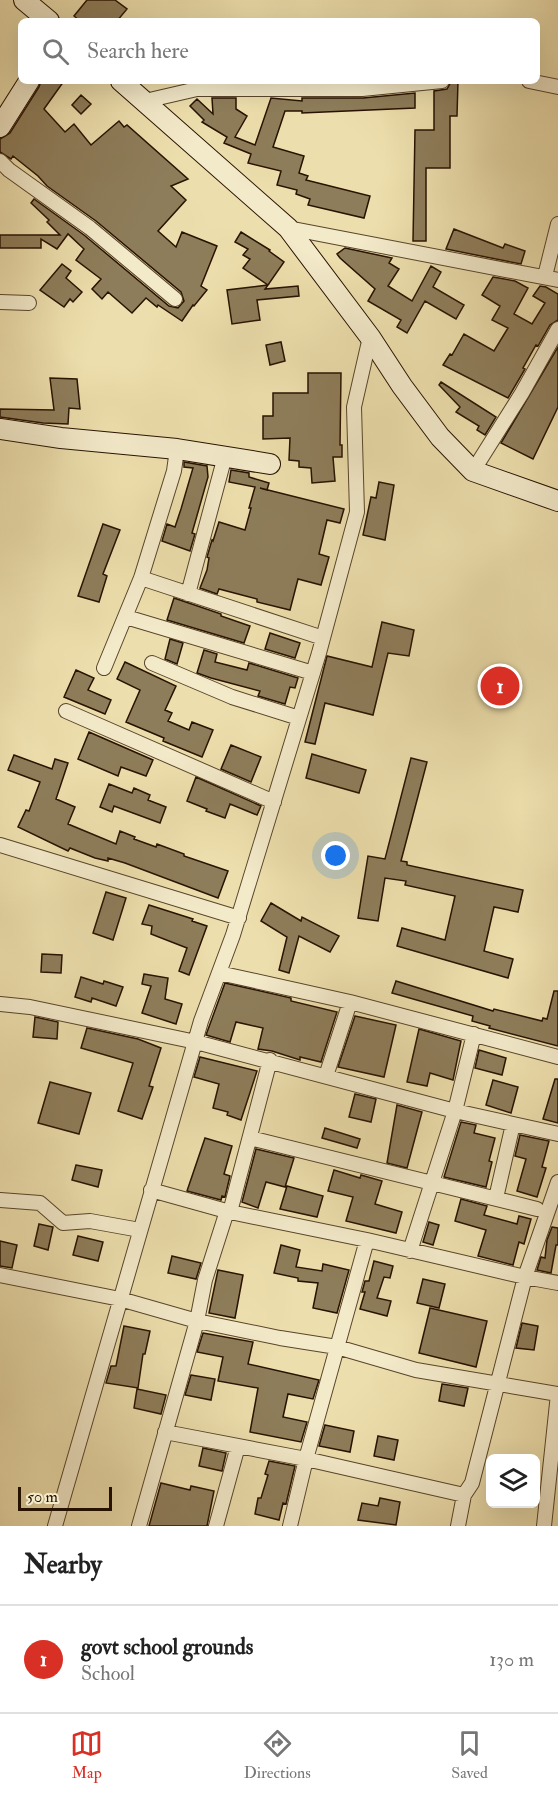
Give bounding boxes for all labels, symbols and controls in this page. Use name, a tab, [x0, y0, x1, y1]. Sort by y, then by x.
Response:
search box	[18, 18, 540, 84]
icon: search	[39, 35, 72, 68]
text: Search here	[87, 37, 189, 65]
pin: 1	[480, 664, 520, 708]
your location	[321, 841, 350, 870]
map controls	[486, 1454, 540, 1508]
button: layers	[486, 1454, 540, 1508]
scale bar	[18, 1484, 112, 1512]
text: 50 m	[27, 1487, 58, 1507]
text: Nearby	[24, 1549, 102, 1581]
text: govt school grounds	[81, 1633, 253, 1661]
text: 1	[40, 1647, 47, 1672]
text: 130 m	[489, 1647, 534, 1672]
text: School	[81, 1661, 135, 1686]
tab: Map	[70, 1727, 103, 1783]
tab: Directions	[244, 1727, 311, 1783]
tab: Saved	[451, 1727, 488, 1783]

